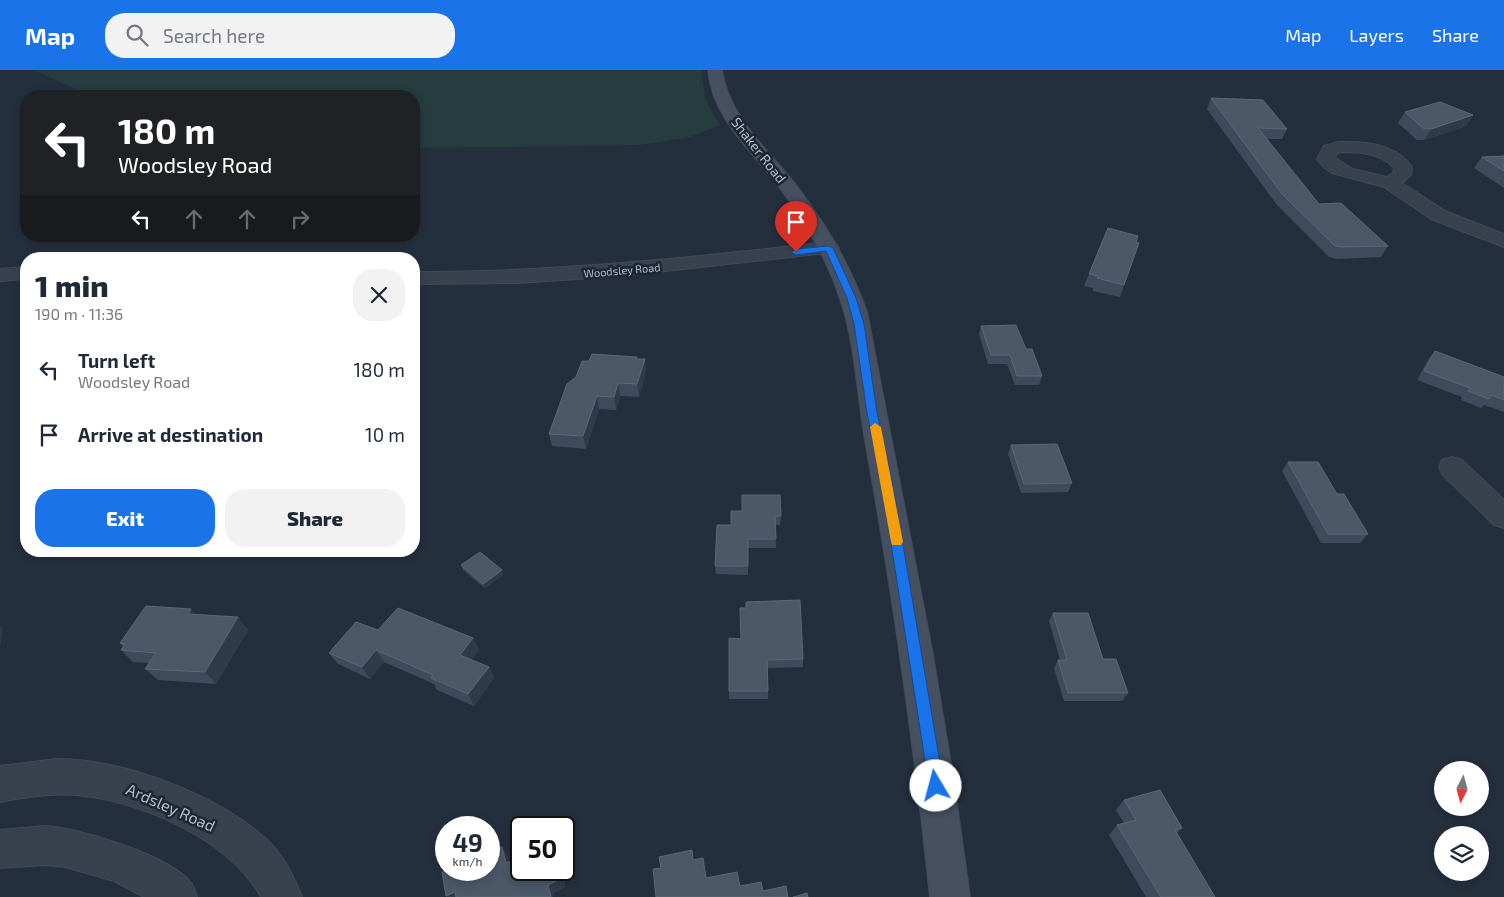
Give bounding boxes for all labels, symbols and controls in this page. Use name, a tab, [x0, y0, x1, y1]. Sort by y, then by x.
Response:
search box	[105, 13, 455, 58]
text: Map	[25, 21, 75, 50]
icon: search	[123, 21, 151, 49]
text: Search here	[163, 24, 265, 47]
text: Map	[1285, 24, 1321, 46]
text: Layers	[1349, 24, 1404, 46]
text: Share	[1432, 24, 1479, 46]
text: 180 m	[118, 109, 215, 151]
icon: left	[35, 110, 100, 175]
street label: Shaker Road	[728, 114, 790, 186]
text: Woodsley Road	[118, 151, 272, 177]
pin	[775, 201, 817, 252]
icon: left	[127, 205, 155, 233]
icon: ahead	[180, 205, 208, 233]
icon: ahead	[233, 205, 261, 233]
icon: right	[286, 205, 314, 233]
icon: arrive	[782, 208, 810, 236]
street label: Woodsley Road	[583, 260, 661, 280]
text: 1 min	[35, 267, 109, 303]
button: close	[353, 269, 405, 321]
text: 190 m · 11:36	[35, 304, 123, 323]
text: Turn left	[78, 349, 155, 372]
icon: left	[35, 356, 63, 384]
text: 180 m	[354, 358, 405, 381]
text: Woodsley Road	[78, 372, 190, 391]
icon: arrive	[35, 421, 63, 449]
text: Arrive at destination	[78, 423, 263, 446]
text: 10 m	[365, 423, 405, 446]
button: Exit	[35, 489, 215, 547]
button: Share	[225, 489, 405, 547]
position arrow	[909, 759, 961, 811]
north arrow	[1434, 761, 1489, 816]
map controls	[1434, 761, 1489, 881]
street label: Ardsley Road	[124, 779, 218, 835]
speed limit sign: 50	[510, 816, 575, 881]
button: layers	[1434, 826, 1489, 881]
text: 49	[452, 827, 483, 857]
text: km/h	[453, 854, 482, 868]

